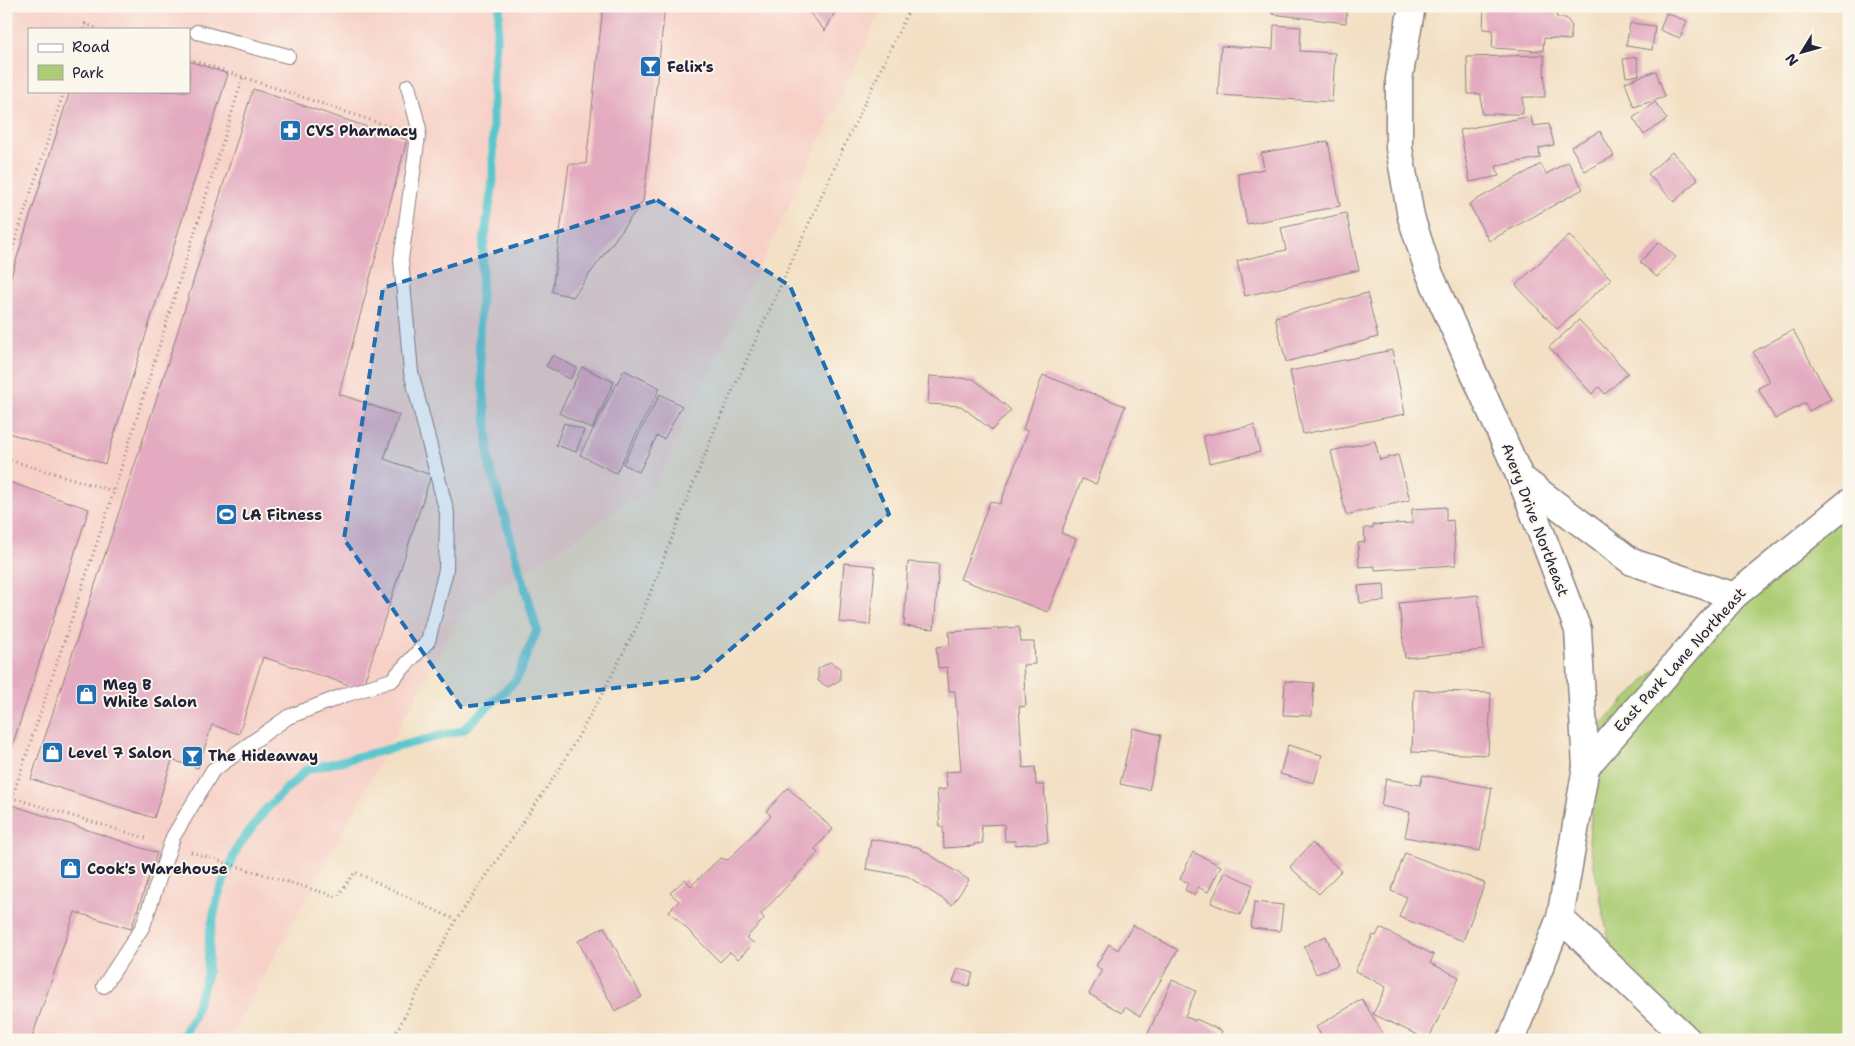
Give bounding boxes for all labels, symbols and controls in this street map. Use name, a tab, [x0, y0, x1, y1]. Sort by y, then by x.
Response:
legend	[28, 28, 190, 92]
north arrow	[1778, 28, 1828, 78]
text: Road	[72, 37, 110, 57]
text: N	[1781, 50, 1802, 70]
bar icon: Felix's	[639, 55, 663, 79]
place label: Felix's	[667, 57, 714, 77]
text: Park	[72, 63, 104, 83]
pharmacy icon: CVS Pharmacy	[278, 119, 302, 143]
place label: CVS Pharmacy	[306, 121, 417, 141]
street label: Avery Drive Northeast	[1497, 440, 1573, 600]
sports icon: LA Fitness	[214, 503, 238, 527]
place label: LA Fitness	[242, 505, 322, 525]
street label: East Park Lane Northeast	[1610, 583, 1750, 737]
place label: Meg B White Salon	[103, 675, 197, 712]
shop icon: Meg B White Salon	[75, 682, 99, 706]
shop icon: Level 7 Salon	[40, 741, 64, 765]
place label: Level 7 Salon	[68, 743, 172, 763]
bar icon: The Hideaway	[180, 744, 204, 768]
place label: The Hideaway	[208, 746, 318, 766]
shop icon: Cook's Warehouse	[59, 857, 83, 881]
place label: Cook's Warehouse	[87, 859, 228, 879]

